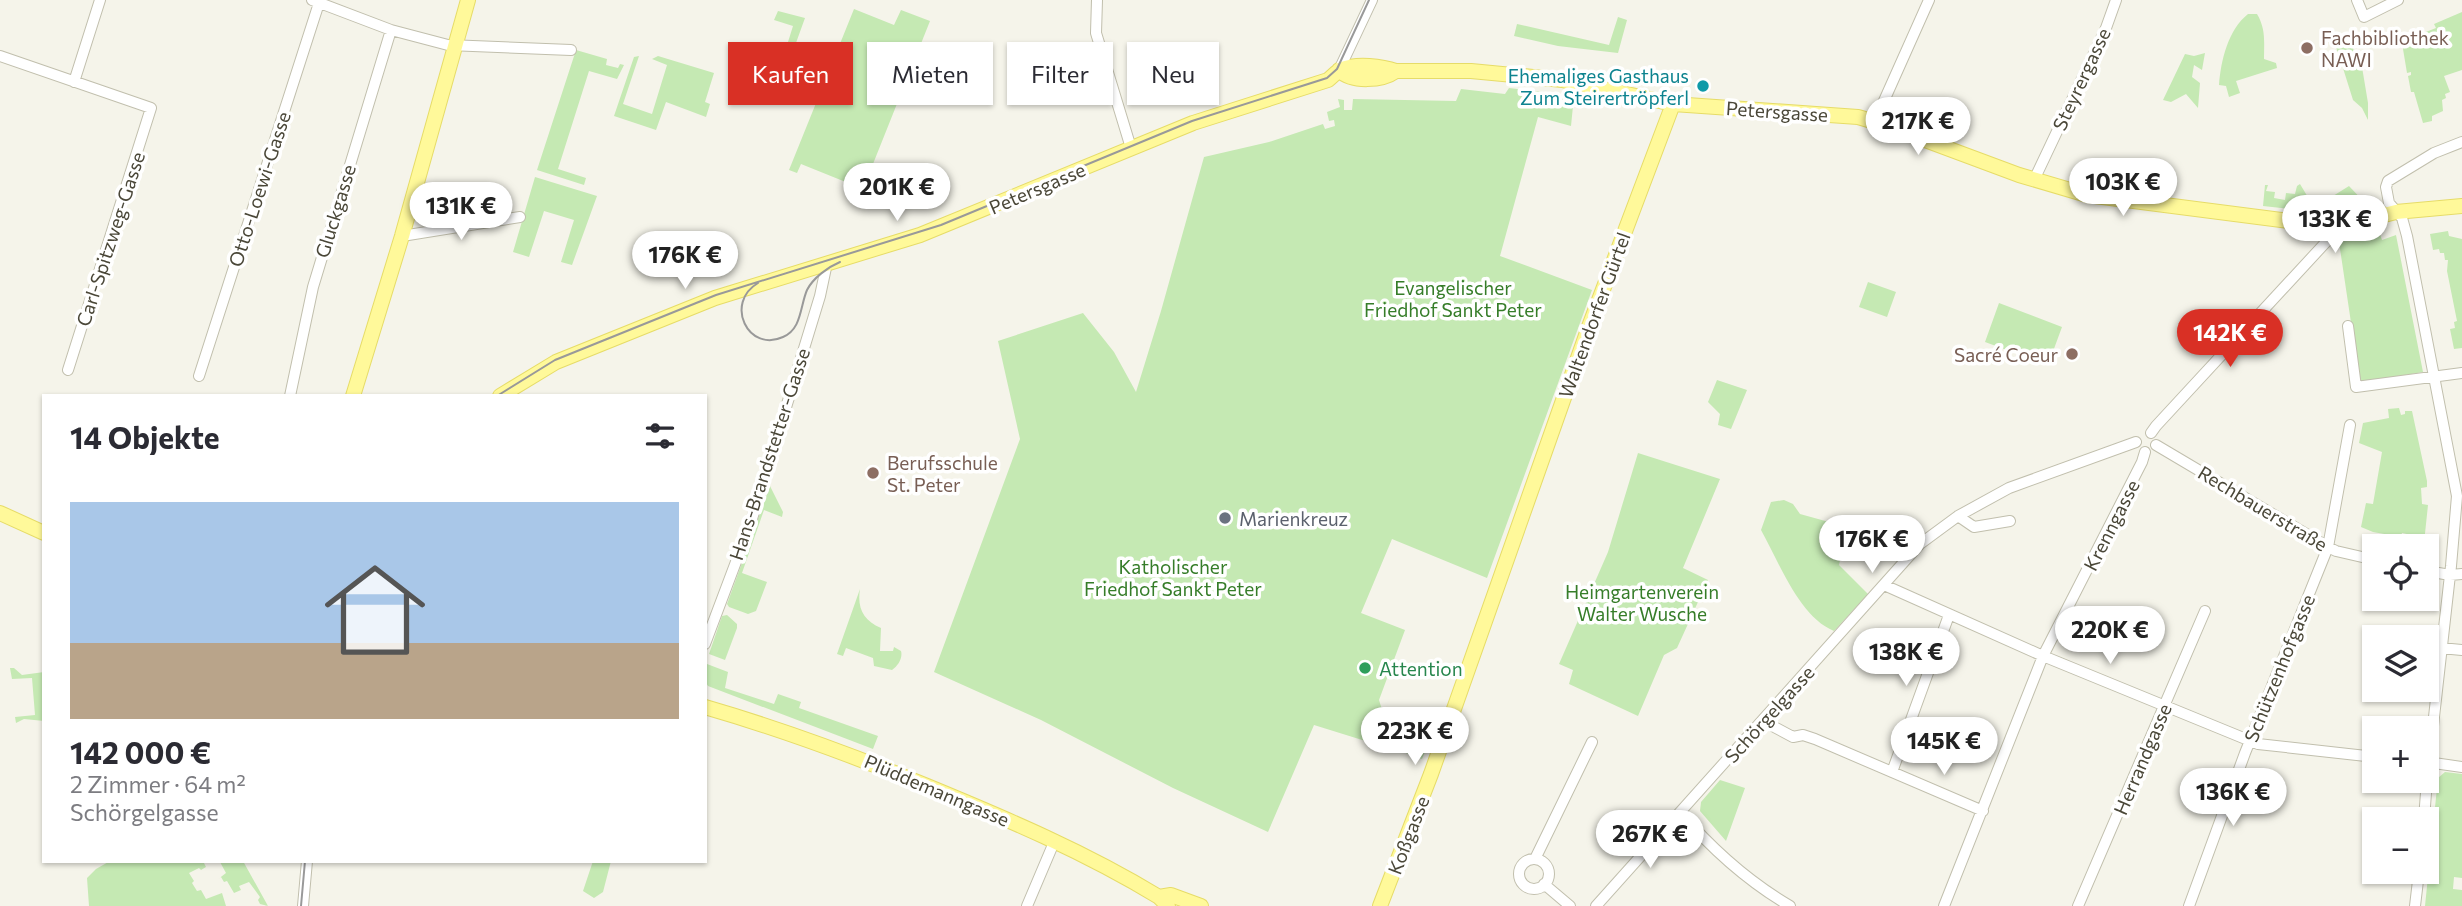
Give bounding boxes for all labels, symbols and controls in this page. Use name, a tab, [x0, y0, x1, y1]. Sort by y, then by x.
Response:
street label: Steyrergasse	[2047, 24, 2115, 134]
place label: Fachbibliothek NAWI	[2321, 26, 2449, 71]
marker: Fachbibliothek NAWI	[2299, 40, 2315, 56]
chip: Kaufen	[728, 42, 853, 105]
chip: Mieten	[867, 42, 993, 105]
chip: Filter	[1007, 42, 1113, 105]
chip: Neu	[1127, 42, 1219, 105]
place label: Ehemaliges Gasthaus Zum Steirertröpferl	[1508, 64, 1689, 109]
marker: Ehemaliges Gasthaus Zum Steirertröpferl	[1695, 78, 1711, 94]
street label: Petersgasse	[1725, 96, 1829, 126]
pin: 217K €	[1861, 97, 1975, 157]
text: 217K €	[1882, 106, 1954, 134]
street label: Otto-Loewi-Gasse	[223, 109, 295, 269]
street label: Carl-Spitzweg-Gasse	[71, 149, 149, 329]
street label: Petersgasse	[985, 157, 1089, 219]
pin: 103K €	[2066, 158, 2180, 218]
street label: Gluckgasse	[310, 162, 360, 260]
pin: 201K €	[840, 164, 954, 223]
text: 103K €	[2085, 167, 2161, 195]
text: 201K €	[859, 172, 935, 200]
pin: 131K €	[404, 182, 518, 242]
text: 131K €	[426, 191, 496, 219]
pin: 133K €	[2278, 196, 2392, 255]
text: 133K €	[2298, 204, 2372, 232]
street label: Waltendorfer Gürtel	[1553, 229, 1635, 401]
pin: 176K €	[628, 232, 742, 291]
text: 176K €	[648, 240, 722, 268]
park label: Evangelischer Friedhof Sankt Peter	[1364, 276, 1542, 321]
pin: 142K €	[2173, 310, 2287, 369]
text: 142K €	[2193, 318, 2267, 346]
place label: Sacré Coeur	[1954, 343, 2058, 366]
street label: Hans-Brandstetter-Gasse	[724, 345, 814, 563]
marker: Sacré Coeur	[2064, 346, 2080, 362]
icon: filters	[641, 417, 679, 455]
text: 14 Objekte	[70, 418, 220, 455]
place label: Berufsschule St. Peter	[887, 451, 998, 496]
street label: Rechbauerstraße	[2194, 460, 2332, 556]
marker: Berufsschule St. Peter	[865, 465, 881, 481]
street label: Krenngasse	[2078, 476, 2144, 574]
place label: Marienkreuz	[1239, 507, 1348, 530]
marker: Marienkreuz	[1217, 510, 1233, 526]
pin: 176K €	[1815, 516, 1929, 575]
text: 176K €	[1835, 524, 1909, 552]
map controls	[2362, 534, 2439, 884]
button: locate	[2362, 534, 2439, 611]
icon: home	[312, 547, 438, 673]
park label: Katholischer Friedhof Sankt Peter	[1084, 555, 1262, 600]
park label: Heimgartenverein Walter Wusche	[1565, 580, 1719, 625]
street label: Schützenhofgasse	[2239, 591, 2319, 745]
pin: 220K €	[2053, 606, 2167, 666]
text: 220K €	[2071, 615, 2149, 643]
button: layers	[2362, 625, 2439, 702]
pin: 138K €	[1849, 628, 1963, 688]
text: 138K €	[1869, 637, 1943, 665]
place label: Attention	[1379, 657, 1463, 680]
marker: Attention	[1357, 660, 1373, 676]
street label: Schörgelgasse	[1719, 661, 1819, 767]
street label: Herrandgasse	[2108, 700, 2176, 818]
pin: 223K €	[1358, 708, 1472, 767]
text: 223K €	[1377, 716, 1453, 744]
button: +	[2362, 716, 2439, 793]
pin: 145K €	[1887, 718, 2001, 777]
text: 145K €	[1907, 726, 1981, 754]
text: 142 000 €	[70, 733, 211, 770]
street label: Plüddemanngasse	[861, 749, 1013, 831]
pin: 136K €	[2176, 768, 2290, 828]
text: 2 Zimmer · 64 m²	[70, 770, 246, 798]
text: 136K €	[2196, 777, 2270, 805]
street label: Koßgasse	[1383, 793, 1433, 877]
text: Schörgelgasse	[70, 798, 219, 826]
button: −	[2362, 807, 2439, 884]
pin: 267K €	[1593, 810, 1707, 870]
text: 267K €	[1612, 819, 1688, 847]

